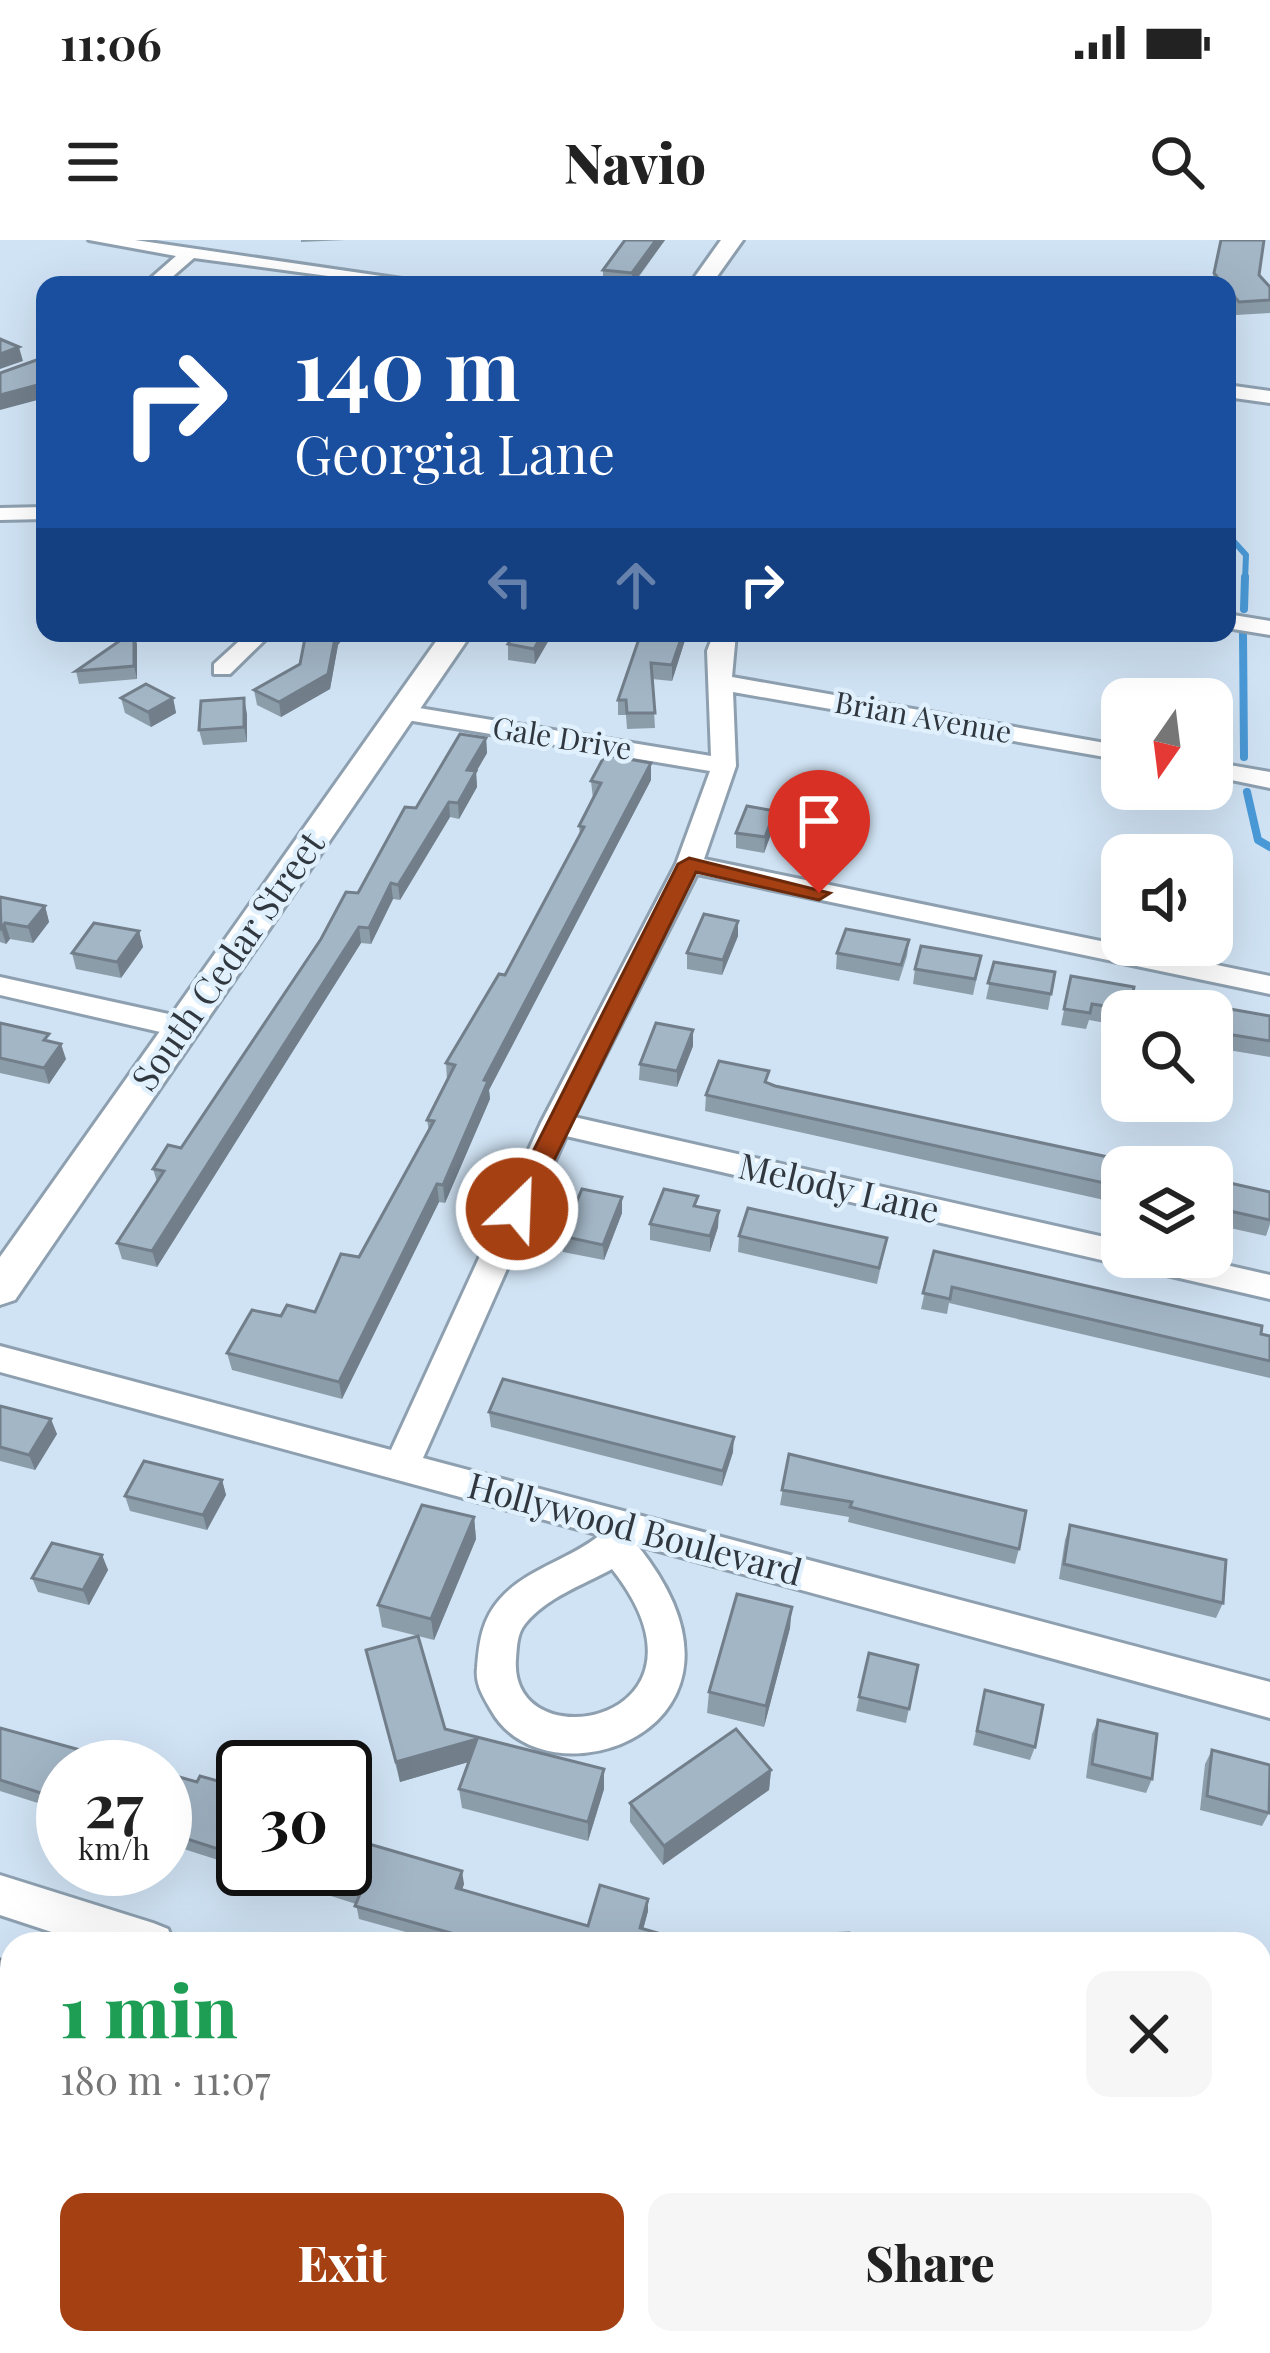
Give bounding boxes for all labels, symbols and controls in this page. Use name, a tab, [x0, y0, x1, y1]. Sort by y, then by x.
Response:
text: 11:06	[60, 12, 162, 72]
text: Navio	[564, 126, 706, 198]
icon: menu	[60, 129, 126, 195]
icon: search	[1144, 129, 1210, 195]
text: 140 m	[294, 310, 520, 422]
icon: right	[96, 324, 252, 480]
text: Georgia Lane	[294, 417, 615, 489]
icon: left	[477, 552, 543, 618]
icon: ahead	[603, 552, 669, 618]
icon: right	[729, 552, 795, 618]
north arrow	[1101, 678, 1233, 810]
map controls	[1101, 678, 1233, 1278]
street label: Brian Avenue	[832, 681, 1015, 751]
street label: Gale Drive	[490, 706, 635, 768]
pin	[768, 770, 870, 893]
icon: arrive	[786, 788, 852, 854]
street label: South Cedar Street	[119, 820, 334, 1099]
button: sound	[1101, 834, 1233, 966]
button: search	[1101, 990, 1233, 1122]
street label: Melody Lane	[734, 1140, 944, 1232]
position arrow	[454, 1146, 580, 1272]
button: layers	[1101, 1146, 1233, 1278]
street label: Hollywood Boulevard	[463, 1459, 808, 1595]
speed limit sign: 30	[216, 1740, 372, 1896]
text: 27	[85, 1763, 143, 1843]
text: km/h	[78, 1828, 150, 1868]
text: 1 min	[60, 1960, 238, 2056]
button: close	[1086, 1971, 1212, 2097]
text: 180 m · 11:07	[60, 2053, 271, 2105]
button: Exit	[60, 2193, 624, 2331]
button: Share	[648, 2193, 1212, 2331]

